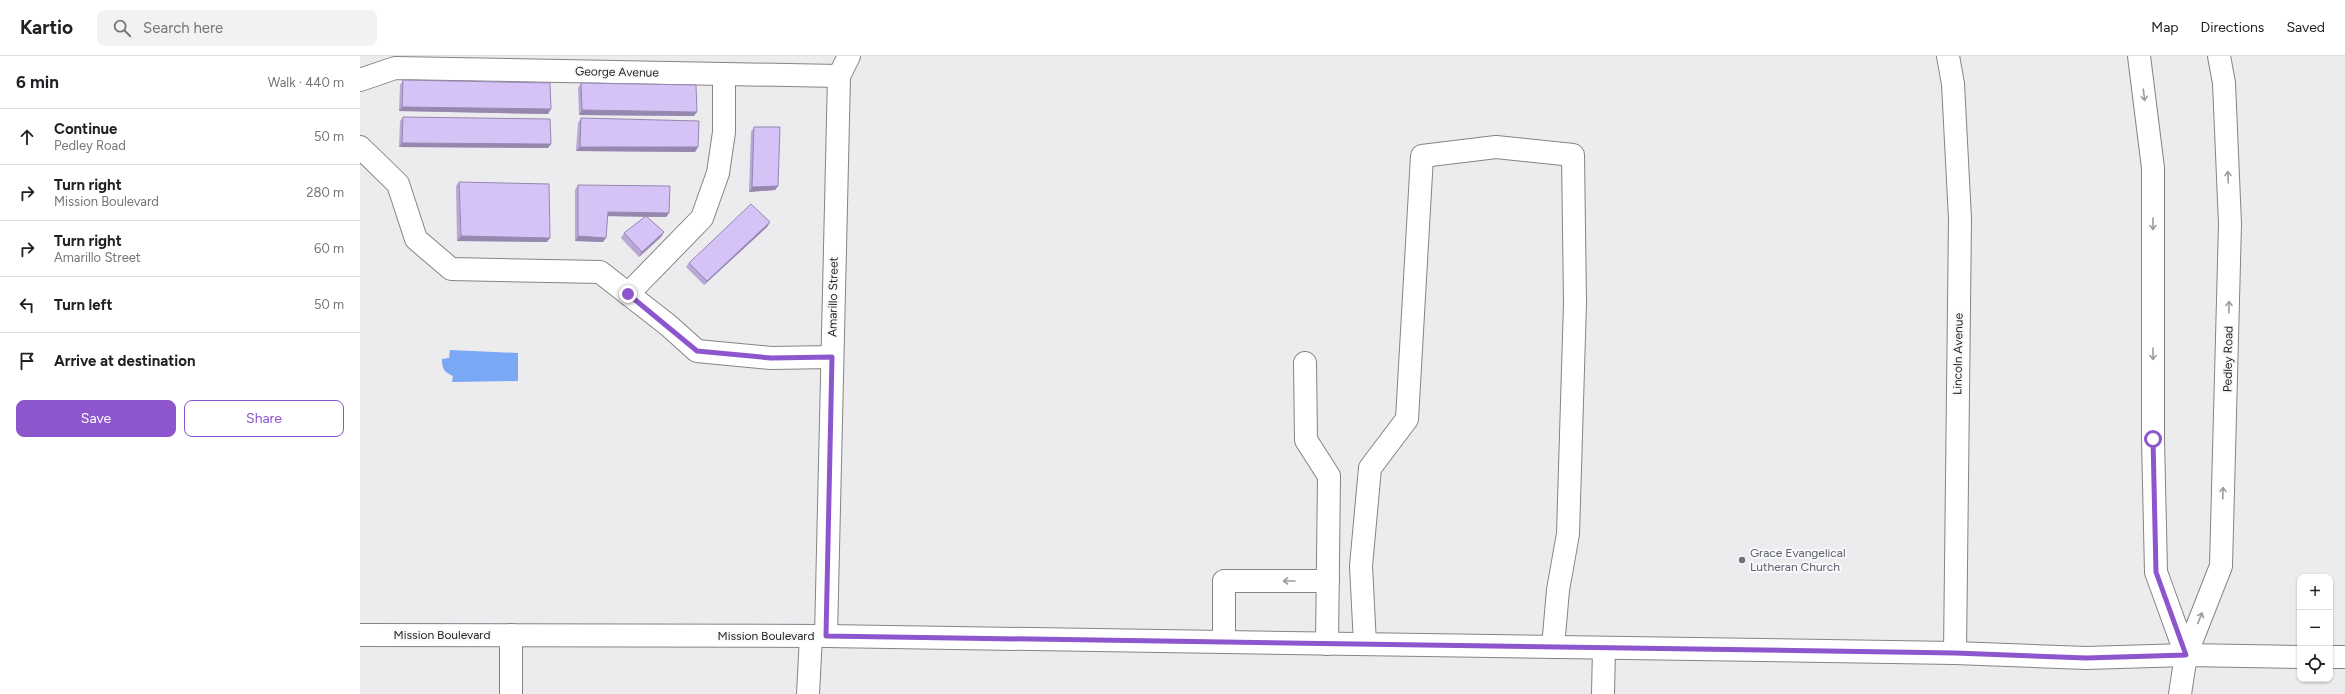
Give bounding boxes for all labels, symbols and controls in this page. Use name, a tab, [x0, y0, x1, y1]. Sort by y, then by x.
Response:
search box	[97, 10, 377, 46]
text: Kartio	[20, 16, 73, 39]
icon: search	[111, 17, 133, 39]
text: Search here	[143, 19, 223, 37]
text: Map	[2151, 19, 2179, 36]
text: Directions	[2201, 19, 2264, 36]
text: Saved	[2286, 19, 2325, 36]
street label: George Avenue	[575, 64, 659, 80]
text: 6 min	[16, 72, 59, 92]
text: Walk · 440 m	[268, 75, 344, 90]
one-way arrow	[2140, 88, 2148, 101]
text: Continue	[54, 120, 117, 138]
icon: ahead	[16, 126, 38, 148]
text: 50 m	[314, 129, 344, 144]
text: Pedley Road	[54, 138, 126, 153]
one-way arrow	[2224, 171, 2232, 184]
text: Turn right	[54, 176, 122, 194]
icon: right	[16, 182, 38, 204]
text: 280 m	[306, 185, 344, 200]
text: Mission Boulevard	[54, 194, 159, 209]
one-way arrow	[2149, 217, 2157, 230]
text: Turn right	[54, 232, 122, 250]
icon: right	[16, 238, 38, 260]
text: 60 m	[314, 241, 344, 256]
text: Amarillo Street	[54, 250, 141, 265]
street label: Amarillo Street	[825, 256, 841, 337]
route end	[619, 285, 637, 303]
icon: left	[16, 294, 38, 316]
text: Turn left	[54, 296, 112, 314]
text: 50 m	[314, 297, 344, 312]
one-way arrow	[2225, 301, 2233, 314]
street label: Lincoln Avenue	[1950, 312, 1966, 395]
street label: Pedley Road	[2220, 326, 2236, 392]
one-way arrow	[2149, 347, 2157, 360]
icon: arrive	[16, 350, 38, 372]
text: Arrive at destination	[54, 352, 195, 370]
button: Save	[16, 400, 176, 437]
button: Share	[184, 400, 344, 437]
route start	[2144, 430, 2162, 448]
one-way arrow	[2220, 487, 2227, 500]
place label: Grace Evangelical Lutheran Church	[1750, 546, 1846, 574]
marker: Grace Evangelical Lutheran Church	[1737, 555, 1747, 565]
map controls	[2297, 574, 2333, 682]
button: +	[2297, 574, 2333, 610]
one-way arrow	[1283, 577, 1296, 585]
button: −	[2297, 610, 2333, 646]
one-way arrow	[2196, 613, 2204, 625]
street label: Mission Boulevard	[394, 628, 490, 642]
street label: Mission Boulevard	[718, 629, 814, 643]
button: locate	[2297, 646, 2333, 682]

